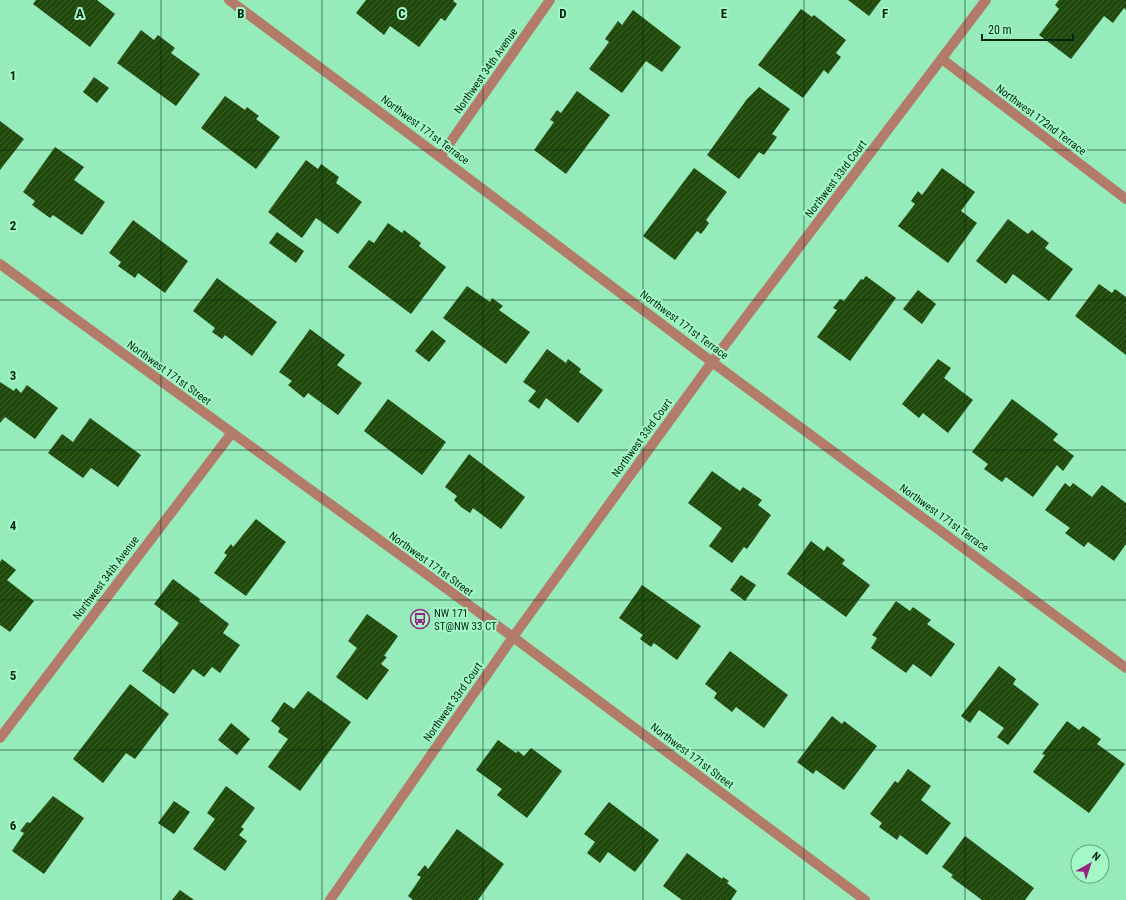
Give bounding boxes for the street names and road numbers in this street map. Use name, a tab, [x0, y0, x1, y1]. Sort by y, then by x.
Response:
street label: Northwest 34th Avenue	[452, 26, 520, 116]
street label: Northwest 172nd Terrace	[993, 82, 1089, 158]
street label: Northwest 171st Terrace	[378, 93, 472, 167]
street label: Northwest 33rd Court	[803, 138, 869, 220]
street label: Northwest 171st Terrace	[637, 288, 731, 362]
street label: Northwest 171st Street	[125, 338, 213, 408]
street label: Northwest 33rd Court	[609, 396, 675, 480]
street label: Northwest 171st Terrace	[897, 481, 991, 555]
street label: Northwest 171st Street	[387, 529, 475, 599]
street label: Northwest 34th Avenue	[70, 534, 142, 622]
street label: Northwest 33rd Court	[421, 660, 485, 744]
street label: Northwest 171st Street	[648, 721, 736, 791]

